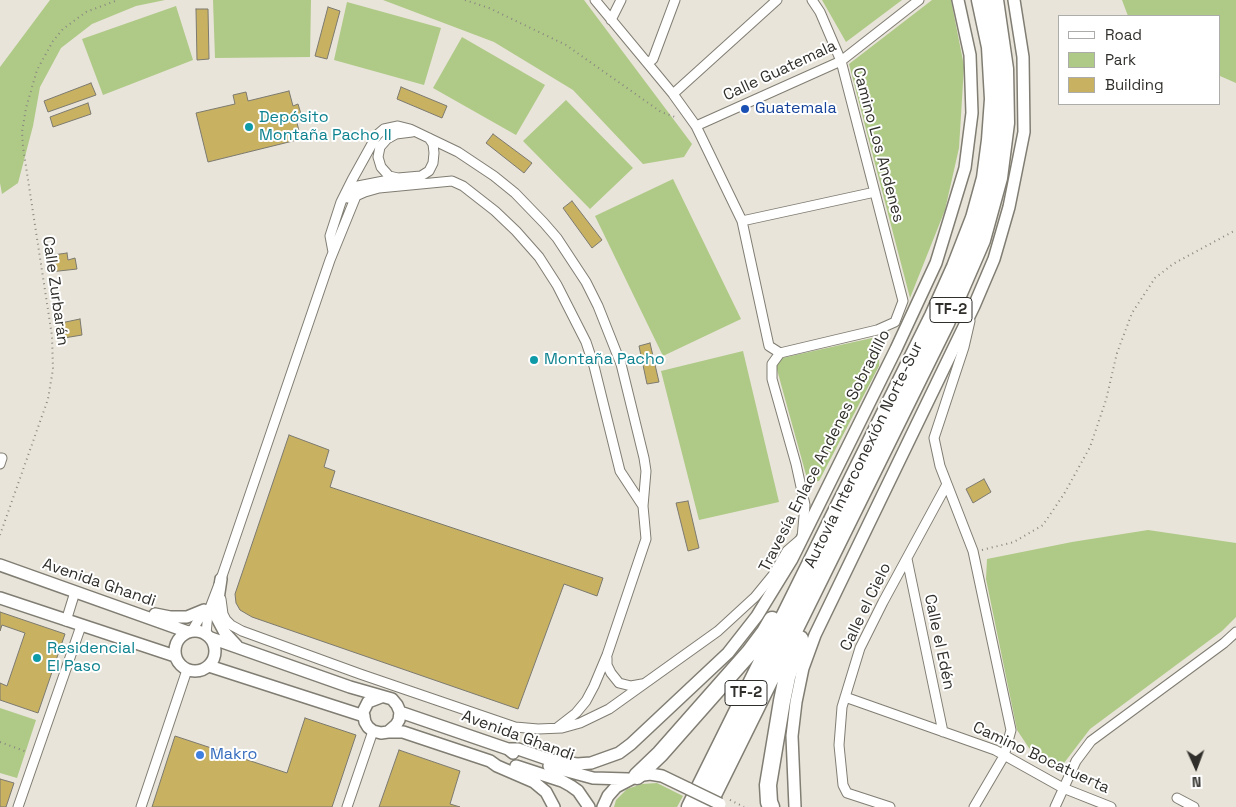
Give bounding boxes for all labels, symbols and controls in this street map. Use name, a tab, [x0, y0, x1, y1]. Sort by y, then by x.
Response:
legend	[1058, 15, 1221, 105]
text: Road	[1105, 25, 1142, 44]
street label: Calle Guatemala	[720, 36, 840, 106]
text: Park	[1105, 50, 1136, 69]
street label: Camino Los Andenes	[848, 66, 908, 224]
text: Building	[1105, 75, 1164, 94]
place label: Guatemala	[755, 99, 837, 119]
marker: Guatemala	[739, 103, 751, 115]
place label: Depósito Montaña Pacho II	[259, 108, 392, 146]
marker: Depósito Montaña Pacho II	[243, 121, 255, 133]
street label: Calle Zurbarán	[38, 235, 72, 347]
road number: TF-2	[930, 298, 972, 322]
street label: Travesía Enlace Andenes Sobradillo	[755, 327, 895, 575]
street label: Autovía Interconexión Norte-Sur	[801, 339, 927, 571]
place label: Montaña Pacho	[544, 350, 665, 370]
marker: Montaña Pacho	[528, 354, 540, 366]
street label: Avenida Ghandi	[40, 555, 158, 611]
street label: Calle el Cielo	[836, 560, 896, 654]
street label: Calle el Edén	[920, 593, 958, 691]
place label: Residencial El Paso	[47, 639, 135, 677]
marker: Residencial El Paso	[31, 652, 43, 664]
road number: TF-2	[725, 680, 767, 706]
street label: Avenida Ghandi	[459, 707, 577, 765]
street label: Camino Bocatuerta	[969, 718, 1113, 798]
north arrow	[1171, 742, 1221, 792]
place label: Makro	[210, 745, 257, 765]
marker: Makro	[194, 749, 206, 761]
text: N	[1192, 773, 1202, 791]

